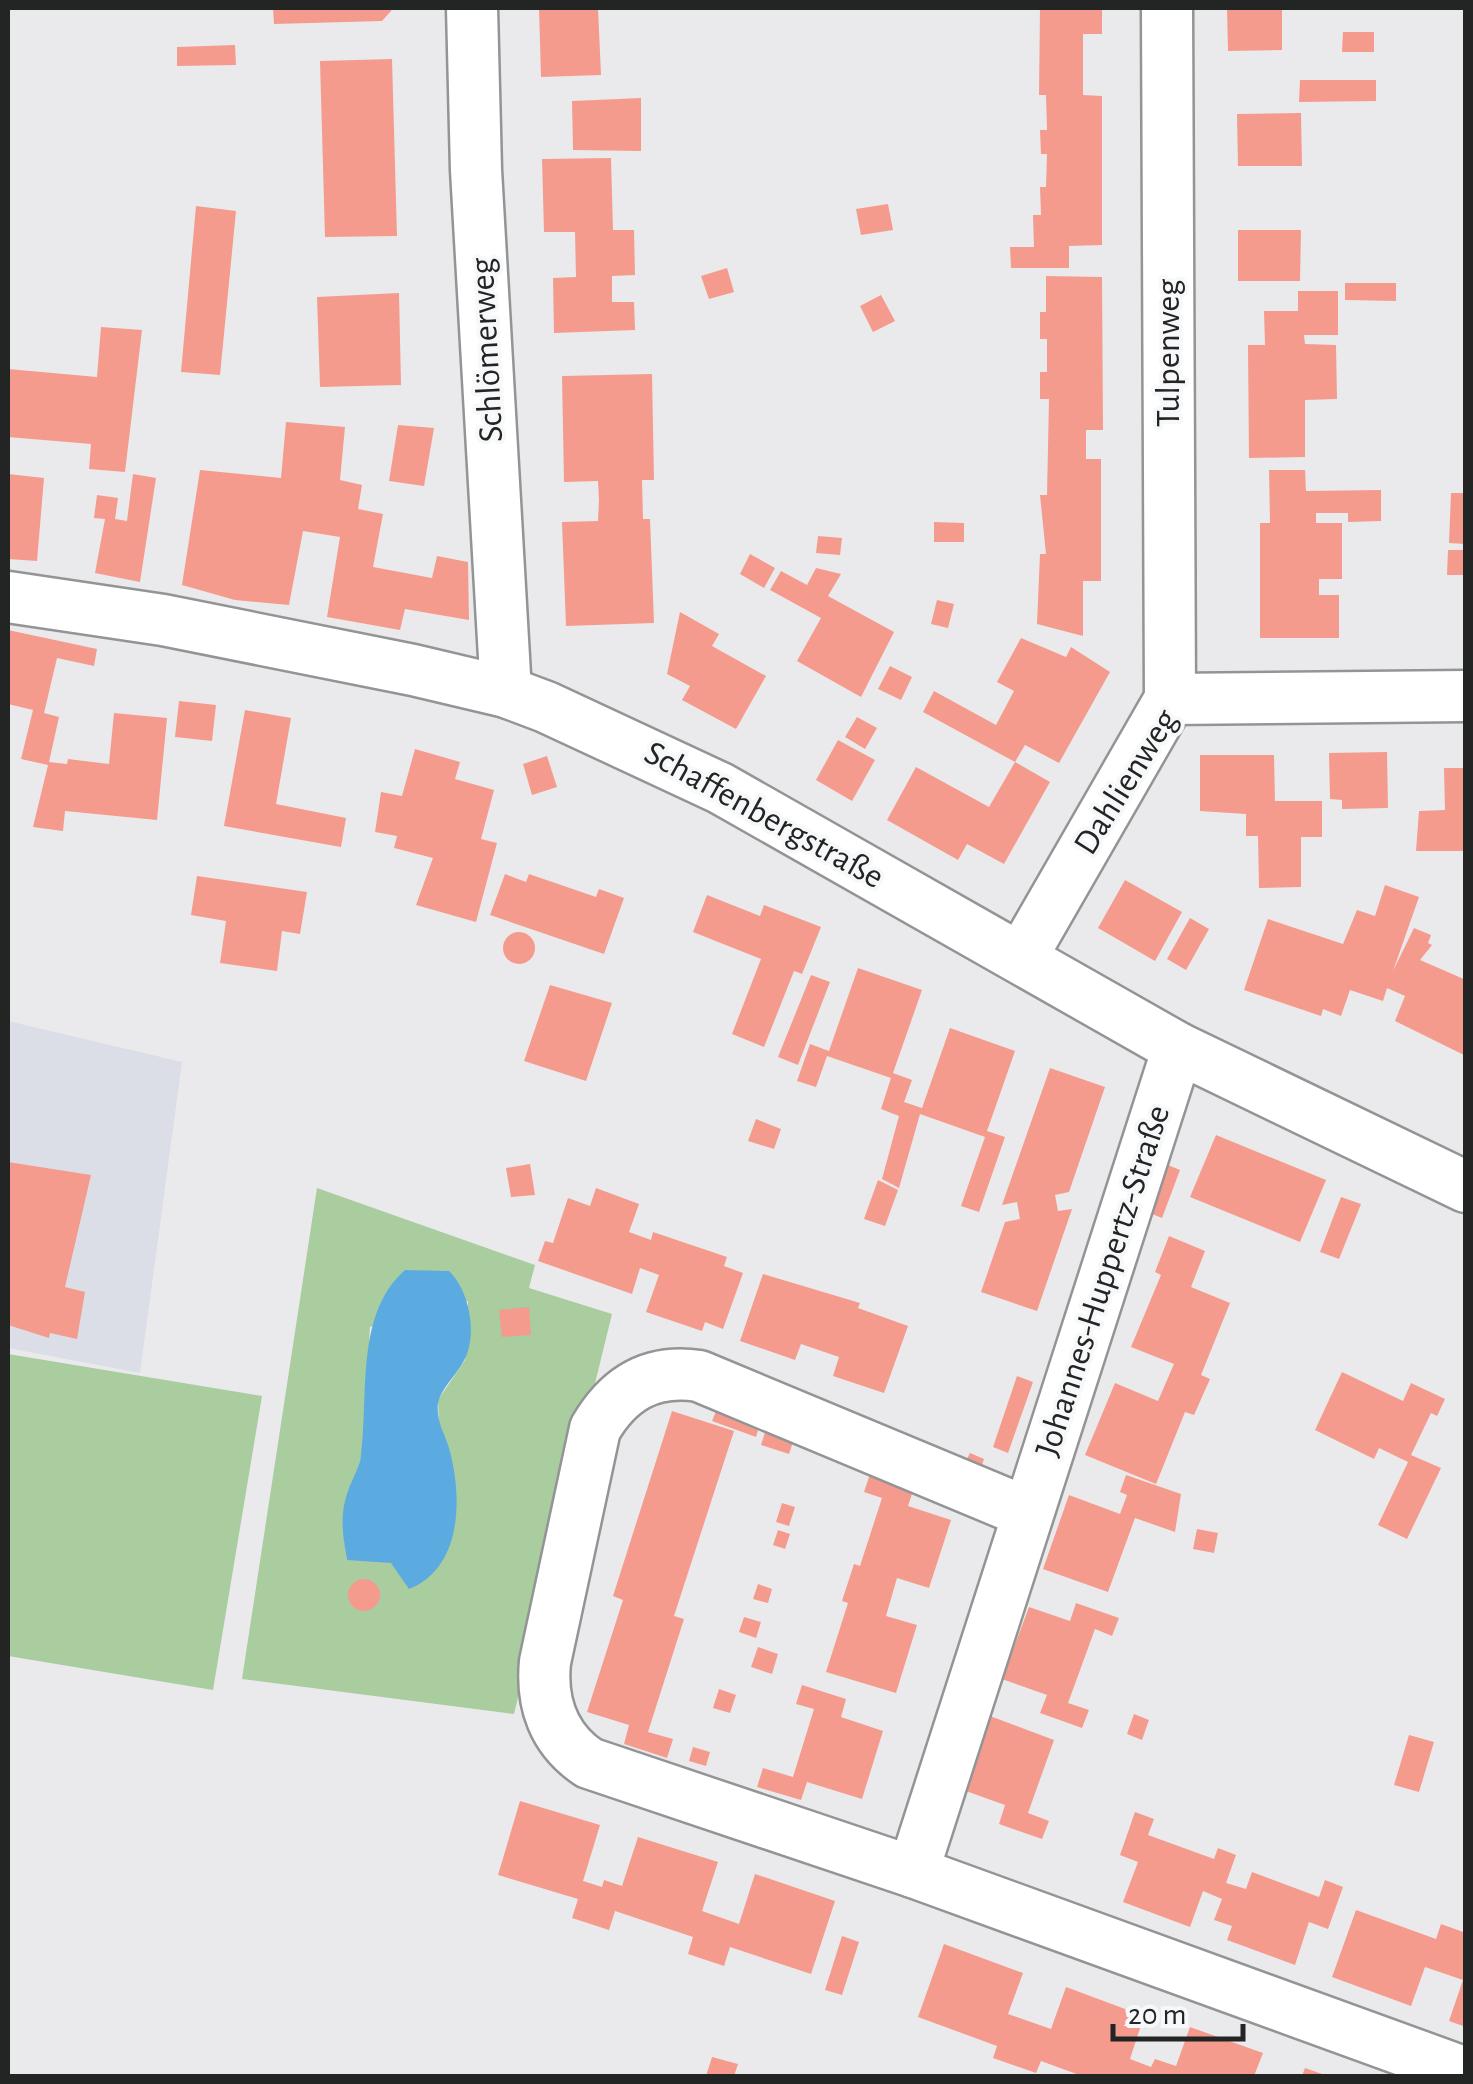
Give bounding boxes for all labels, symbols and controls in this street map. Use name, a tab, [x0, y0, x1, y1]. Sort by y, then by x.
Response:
street label: Schlömerweg	[465, 257, 509, 443]
street label: Tulpenweg	[1151, 279, 1186, 427]
street label: Dahlienweg	[1068, 703, 1184, 861]
street label: Schaffenbergstraße	[639, 735, 889, 895]
street label: Johannes-Huppertz-Straße	[1030, 1101, 1176, 1461]
scale bar	[1113, 1979, 1243, 2041]
text: 20 m	[1128, 2000, 1186, 2030]

